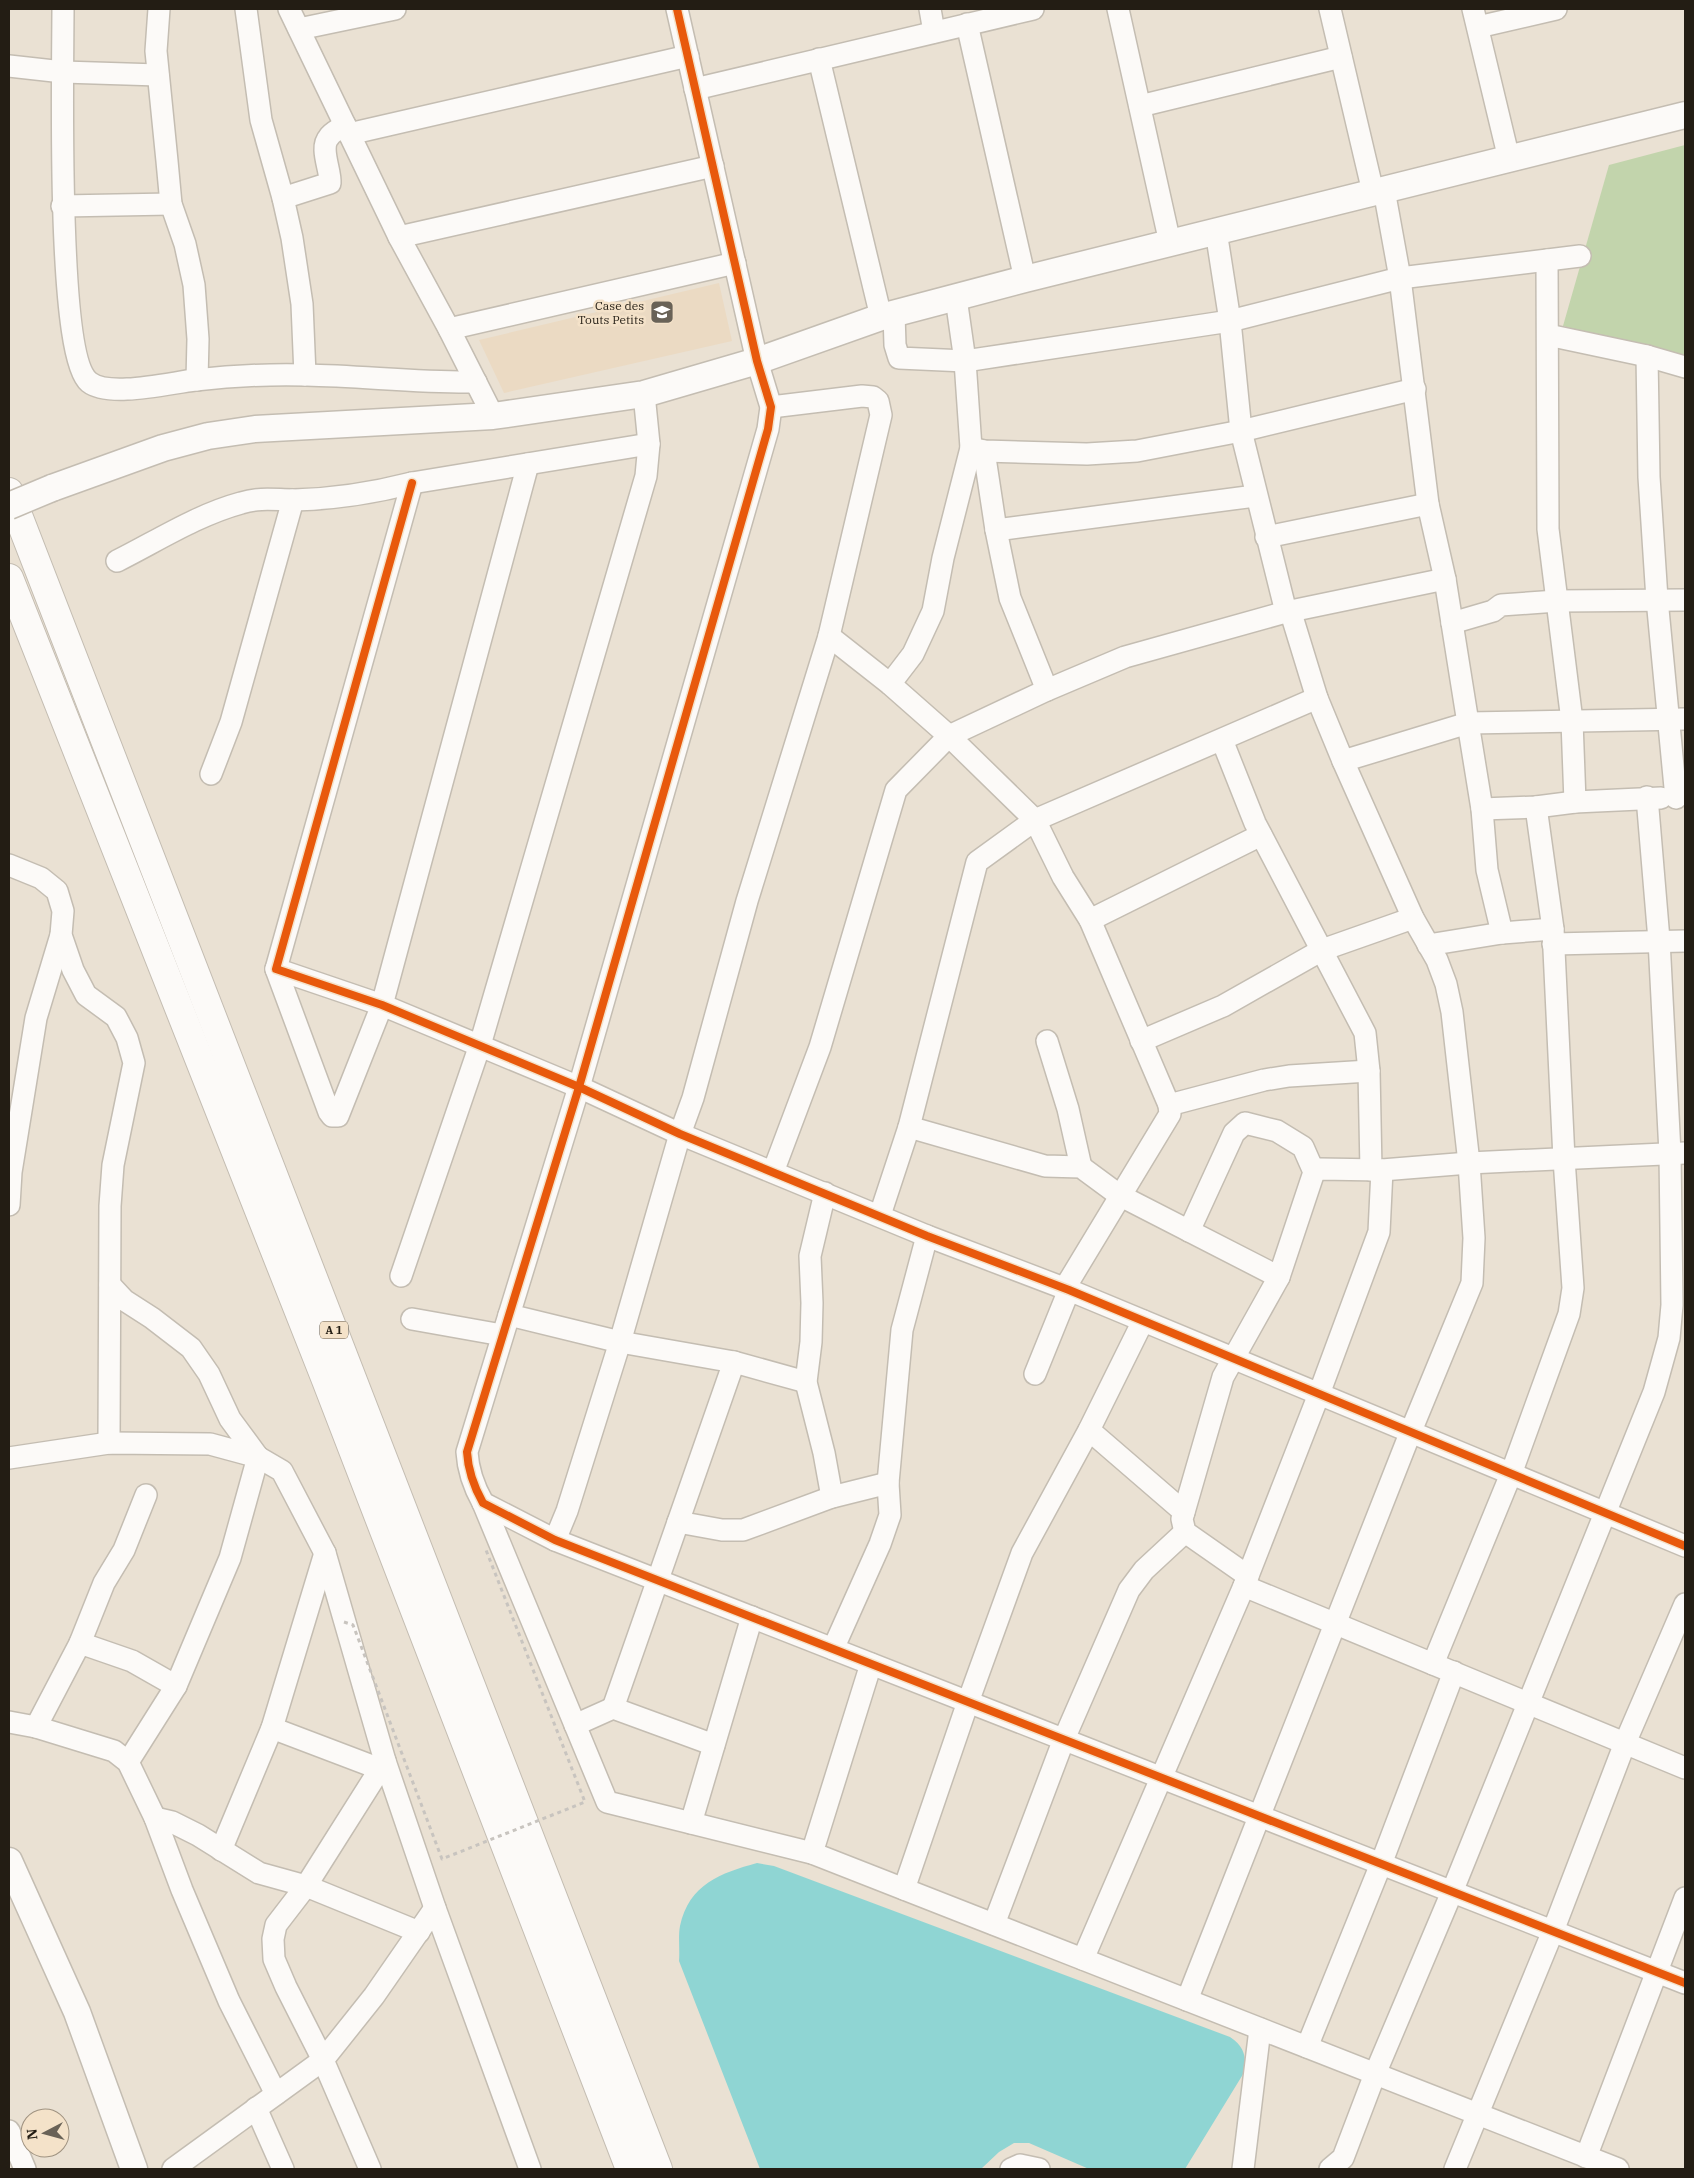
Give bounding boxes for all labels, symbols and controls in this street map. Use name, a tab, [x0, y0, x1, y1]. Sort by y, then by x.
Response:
place label: Case des Touts Petits	[578, 298, 644, 327]
school or university icon: Case des Touts Petits	[649, 299, 675, 325]
road number: A 1	[320, 1322, 348, 1338]
north arrow	[20, 2108, 70, 2158]
text: N	[23, 2128, 42, 2141]

